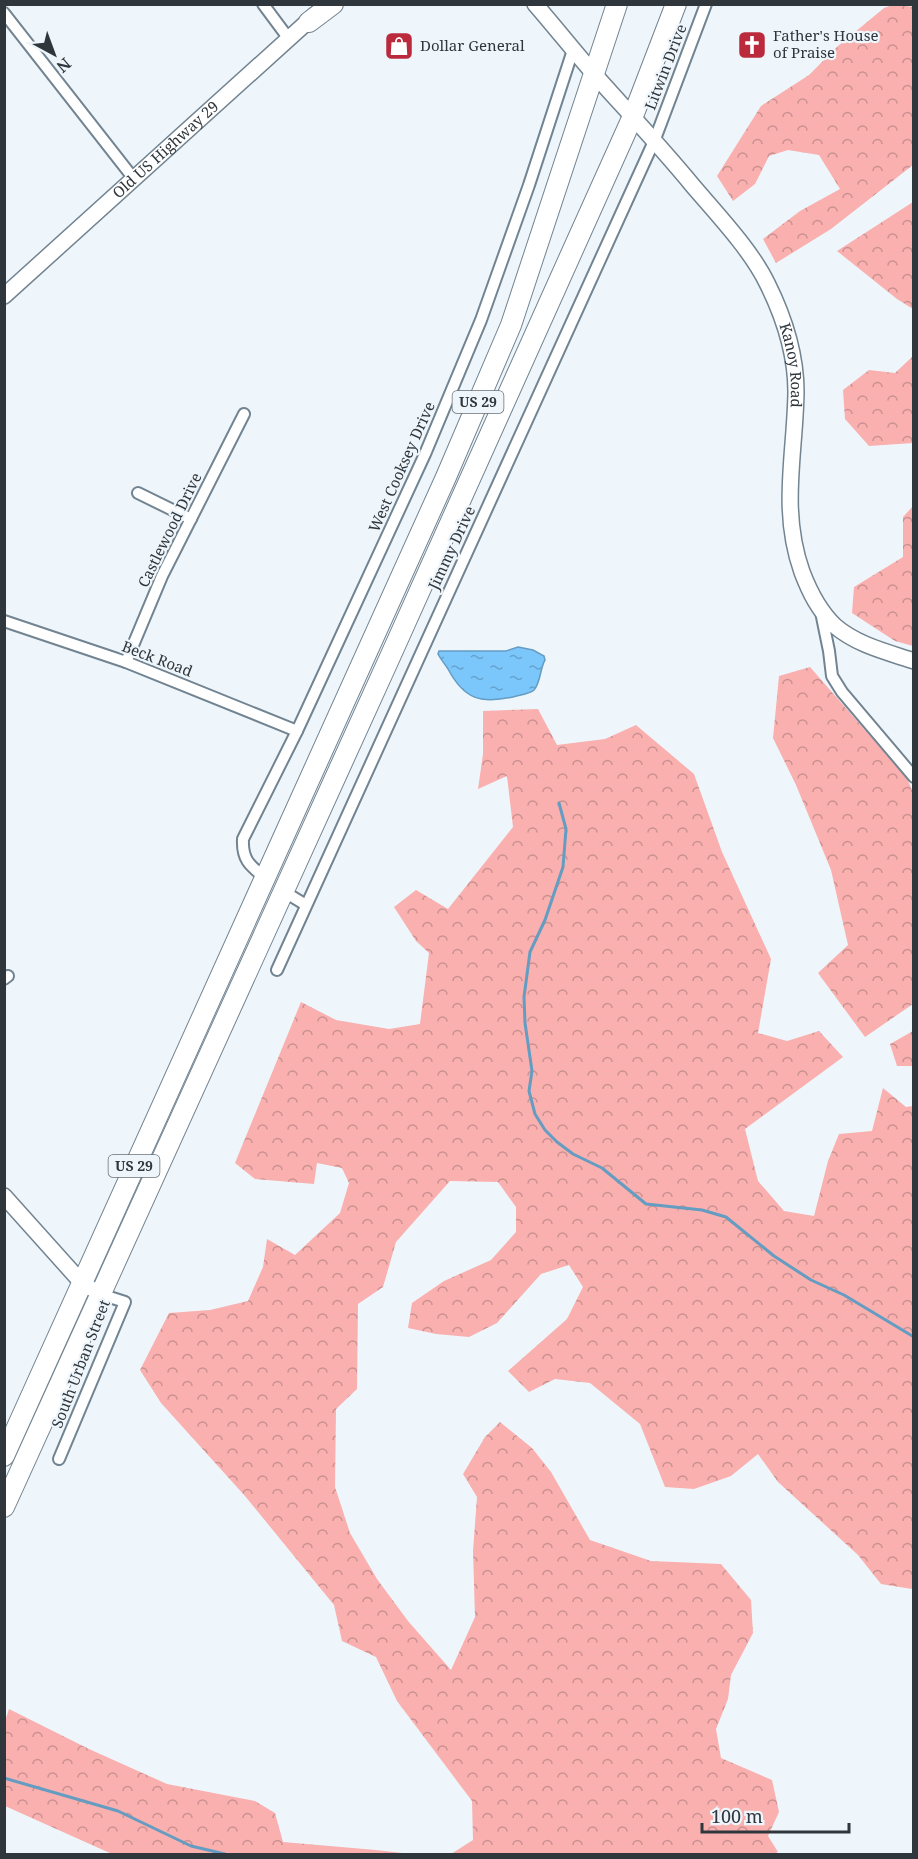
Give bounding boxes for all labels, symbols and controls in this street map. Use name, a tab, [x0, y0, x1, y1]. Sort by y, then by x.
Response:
street label: Litwin Drive	[640, 21, 691, 112]
north arrow	[24, 24, 84, 84]
place label: Father's House of Praise	[773, 25, 878, 62]
church icon: Father's House of Praise	[736, 29, 768, 61]
shop icon: Dollar General	[383, 30, 415, 62]
place label: Dollar General	[420, 35, 525, 55]
text: N	[52, 53, 76, 78]
street label: Old US Highway 29	[108, 96, 222, 202]
street label: Kanoy Road	[775, 320, 807, 408]
road number: US 29	[452, 391, 504, 413]
street label: West Cooksey Drive	[363, 398, 439, 535]
street label: Castlewood Drive	[133, 469, 206, 590]
street label: Jimmy Drive	[423, 503, 479, 594]
street label: Beck Road	[119, 635, 196, 681]
road number: US 29	[108, 1155, 160, 1177]
street label: South Urban Street	[46, 1297, 114, 1431]
scale bar	[702, 1796, 849, 1834]
text: 100 m	[711, 1804, 763, 1828]

